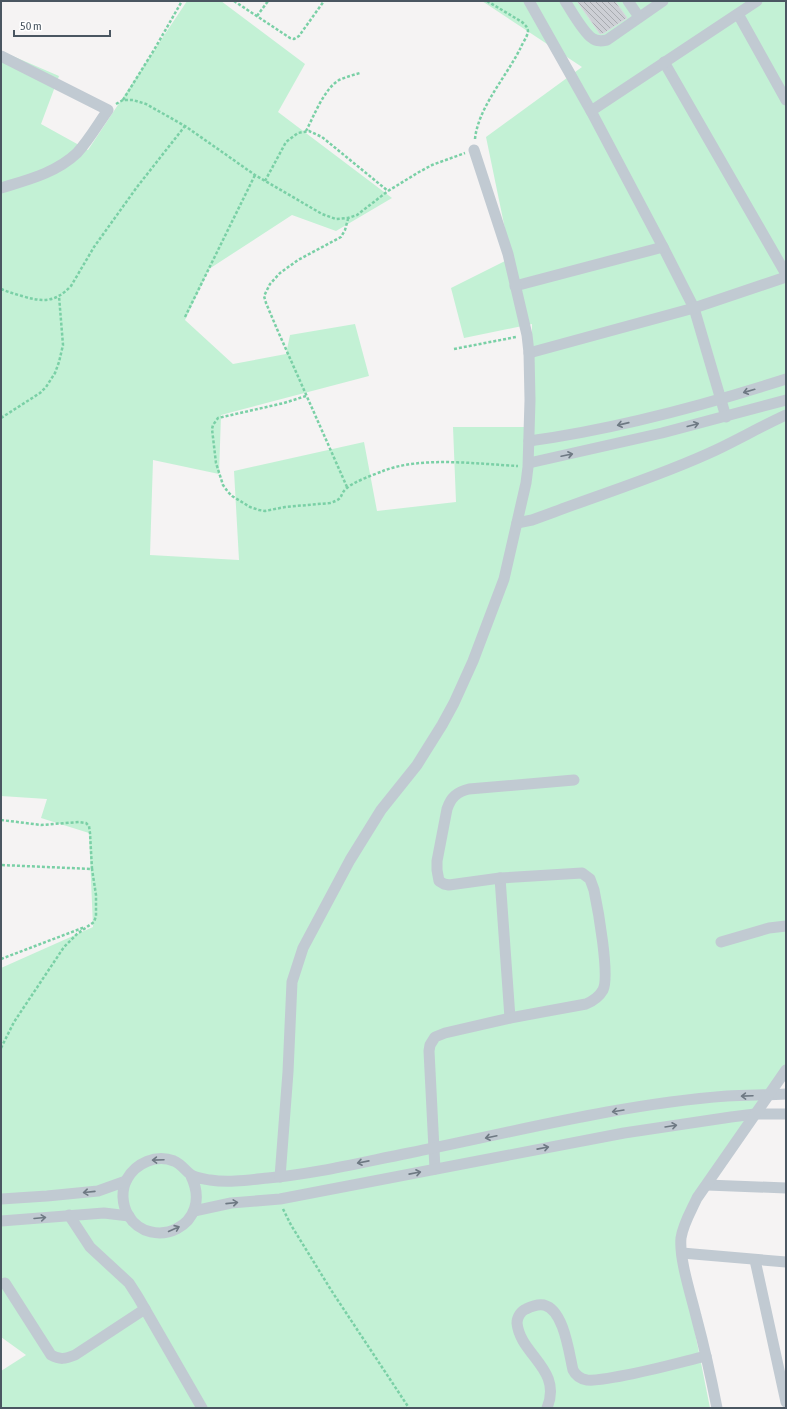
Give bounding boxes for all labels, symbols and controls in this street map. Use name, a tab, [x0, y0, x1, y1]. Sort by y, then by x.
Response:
scale bar	[14, 12, 110, 38]
text: 50 m	[20, 19, 42, 33]
one-way arrow	[743, 388, 756, 395]
one-way arrow	[617, 420, 630, 428]
one-way arrow	[686, 421, 699, 428]
one-way arrow	[560, 451, 573, 459]
one-way arrow	[741, 1092, 754, 1099]
one-way arrow	[612, 1108, 625, 1116]
one-way arrow	[664, 1122, 677, 1130]
one-way arrow	[484, 1133, 497, 1141]
one-way arrow	[536, 1144, 549, 1152]
one-way arrow	[152, 1156, 165, 1163]
one-way arrow	[357, 1158, 370, 1166]
one-way arrow	[408, 1169, 421, 1177]
one-way arrow	[83, 1188, 96, 1196]
one-way arrow	[225, 1199, 238, 1207]
one-way arrow	[33, 1214, 46, 1221]
one-way arrow	[168, 1225, 180, 1232]

